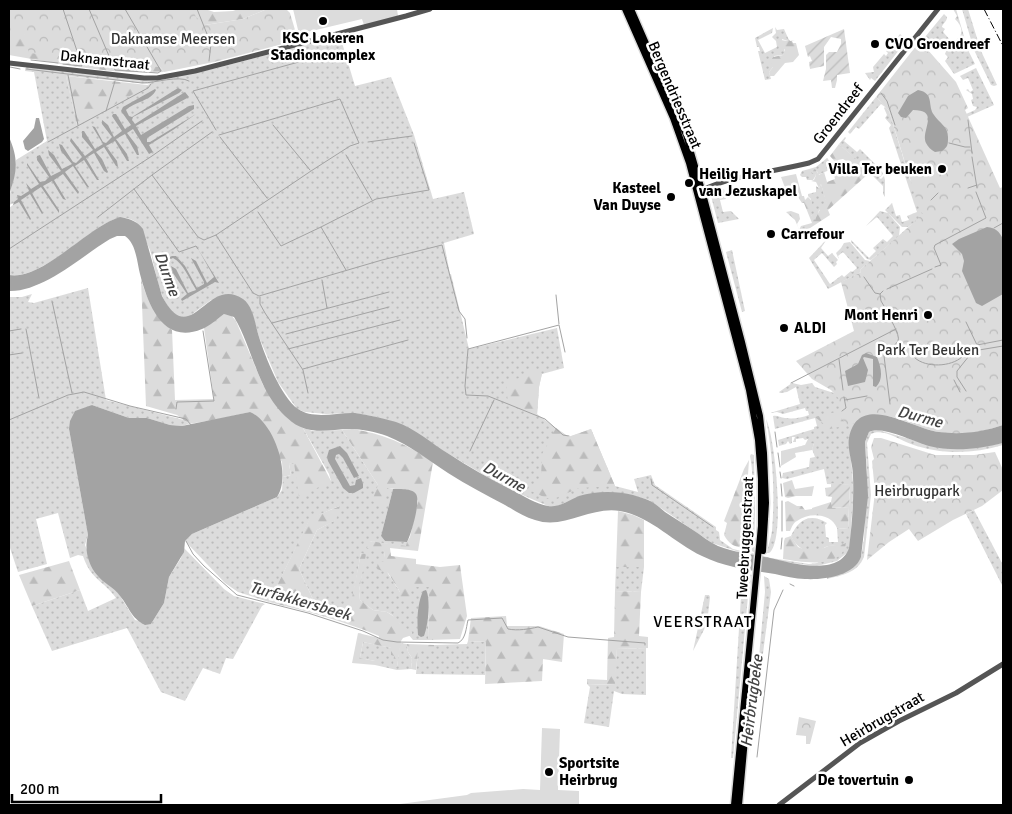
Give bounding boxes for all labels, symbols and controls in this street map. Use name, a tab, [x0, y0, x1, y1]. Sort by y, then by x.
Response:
marker: KSC Lokeren Stadioncomplex	[317, 15, 329, 27]
place label: KSC Lokeren Stadioncomplex	[271, 29, 376, 64]
park label: Daknamse Meersen	[111, 30, 235, 48]
place label: CVO Groendreef	[885, 35, 991, 53]
marker: CVO Groendreef	[869, 38, 881, 50]
street label: Bergendriesstraat	[644, 39, 706, 151]
street label: Daknamstraat	[59, 46, 151, 74]
street label: Groendreef	[809, 79, 868, 148]
place label: Villa Ter beuken	[828, 160, 932, 178]
marker: Villa Ter beuken	[936, 163, 948, 175]
place label: Heilig Hart van Jezuskapel	[698, 165, 798, 200]
marker: Heilig Hart van Jezuskapel	[683, 177, 695, 189]
place label: Kasteel Van Duyse	[593, 179, 661, 214]
marker: Kasteel Van Duyse	[665, 191, 677, 203]
place label: Carrefour	[781, 225, 844, 243]
marker: Carrefour	[765, 228, 777, 240]
water label: Durme	[150, 249, 185, 300]
place label: Mont Henri	[844, 306, 918, 324]
marker: Mont Henri	[922, 309, 934, 321]
place label: ALDI	[794, 319, 826, 337]
marker: ALDI	[778, 322, 790, 334]
park label: Park Ter Beuken	[877, 341, 979, 359]
water label: Durme	[895, 401, 946, 433]
water label: Durme	[479, 457, 530, 497]
street label: Tweebruggenstraat	[733, 476, 757, 600]
park label: Heirbrugpark	[874, 482, 960, 500]
water label: Turfakkersbeek	[247, 577, 355, 626]
district label: VEERSTRAAT	[653, 612, 753, 632]
water label: Heirbrugbeke	[736, 653, 768, 748]
street label: Heirbrugstraat	[837, 688, 927, 750]
place label: Sportsite Heirbrug	[559, 754, 619, 789]
marker: Sportsite Heirbrug	[543, 766, 555, 778]
place label: De tovertuin	[817, 771, 899, 789]
scale bar	[12, 772, 161, 804]
marker: De tovertuin	[903, 774, 915, 786]
text: 200 m	[20, 780, 60, 798]

